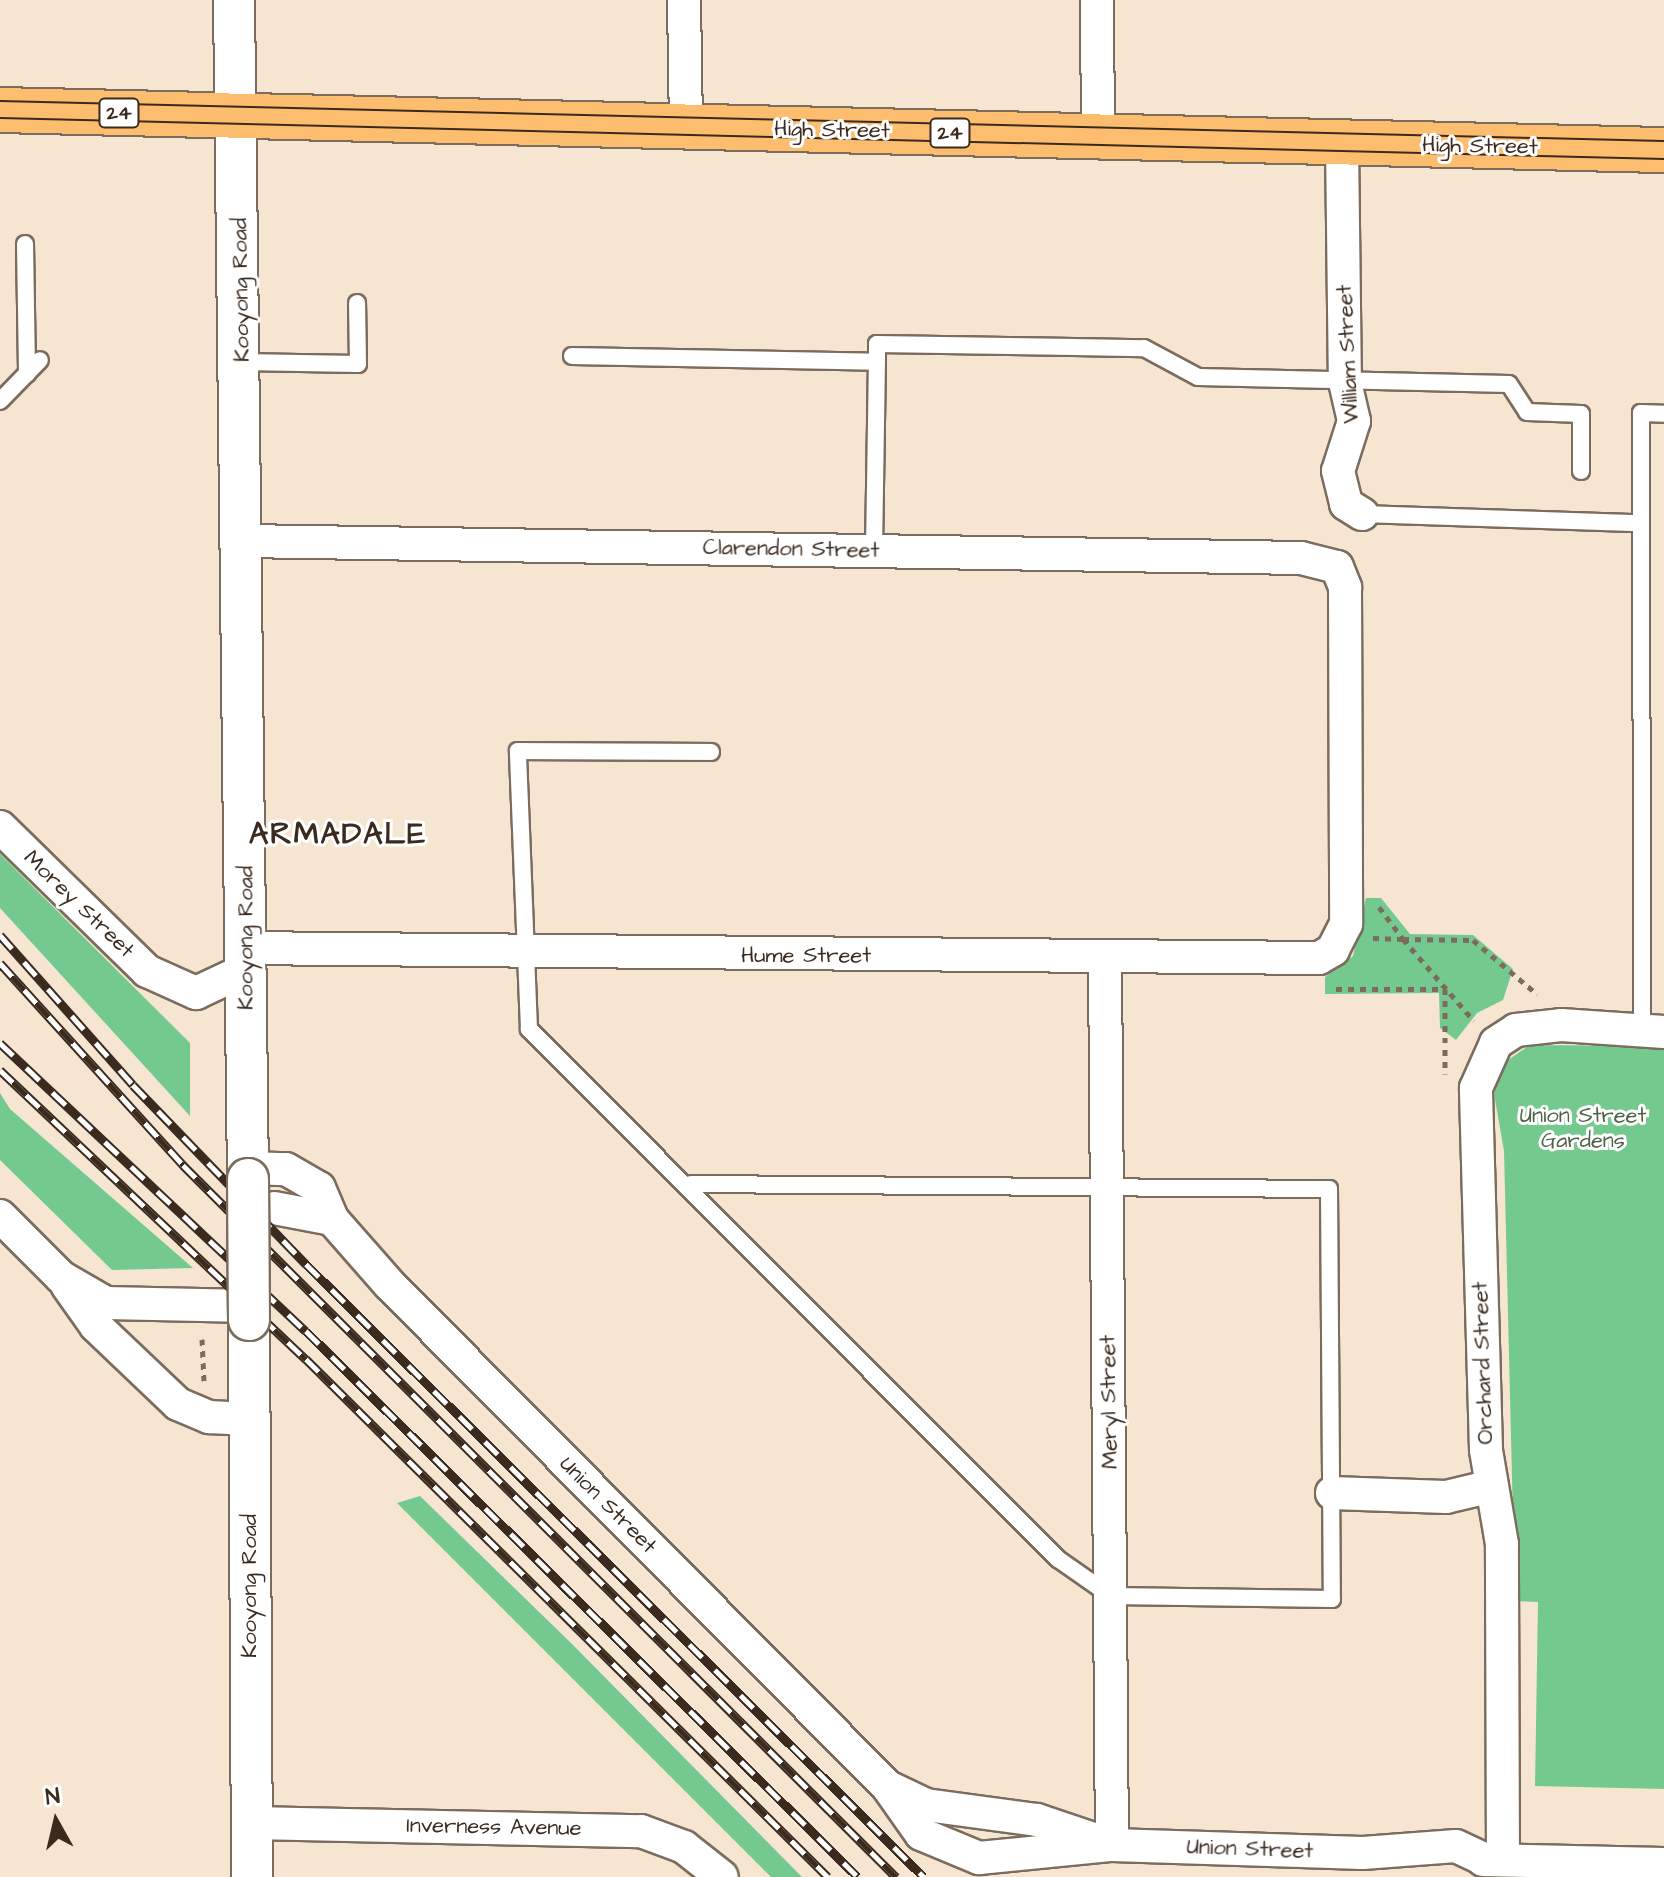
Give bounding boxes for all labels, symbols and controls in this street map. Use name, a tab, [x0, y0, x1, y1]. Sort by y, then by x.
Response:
road number: 24	[97, 97, 141, 129]
street label: High Street	[774, 116, 890, 144]
road number: 24	[928, 117, 972, 149]
street label: High Street	[1422, 132, 1538, 160]
street label: Kooyong Road	[227, 218, 255, 362]
street label: William Street	[1331, 284, 1365, 424]
street label: Clarendon Street	[702, 534, 880, 564]
district label: ARMADALE	[249, 816, 427, 852]
street label: Morey Street	[18, 845, 140, 963]
street label: Kooyong Road	[233, 866, 259, 1010]
street label: Hume Street	[741, 943, 871, 969]
park label: Union Street Gardens	[1520, 1102, 1646, 1154]
street label: Orchard Street	[1467, 1281, 1499, 1445]
street label: Meryl Street	[1095, 1335, 1123, 1469]
street label: Union Street	[554, 1451, 662, 1559]
street label: Kooyong Road	[237, 1514, 263, 1658]
text: N	[44, 1780, 62, 1813]
north arrow	[16, 1781, 96, 1861]
street label: Inverness Avenue	[406, 1812, 582, 1842]
street label: Union Street	[1186, 1834, 1314, 1864]

